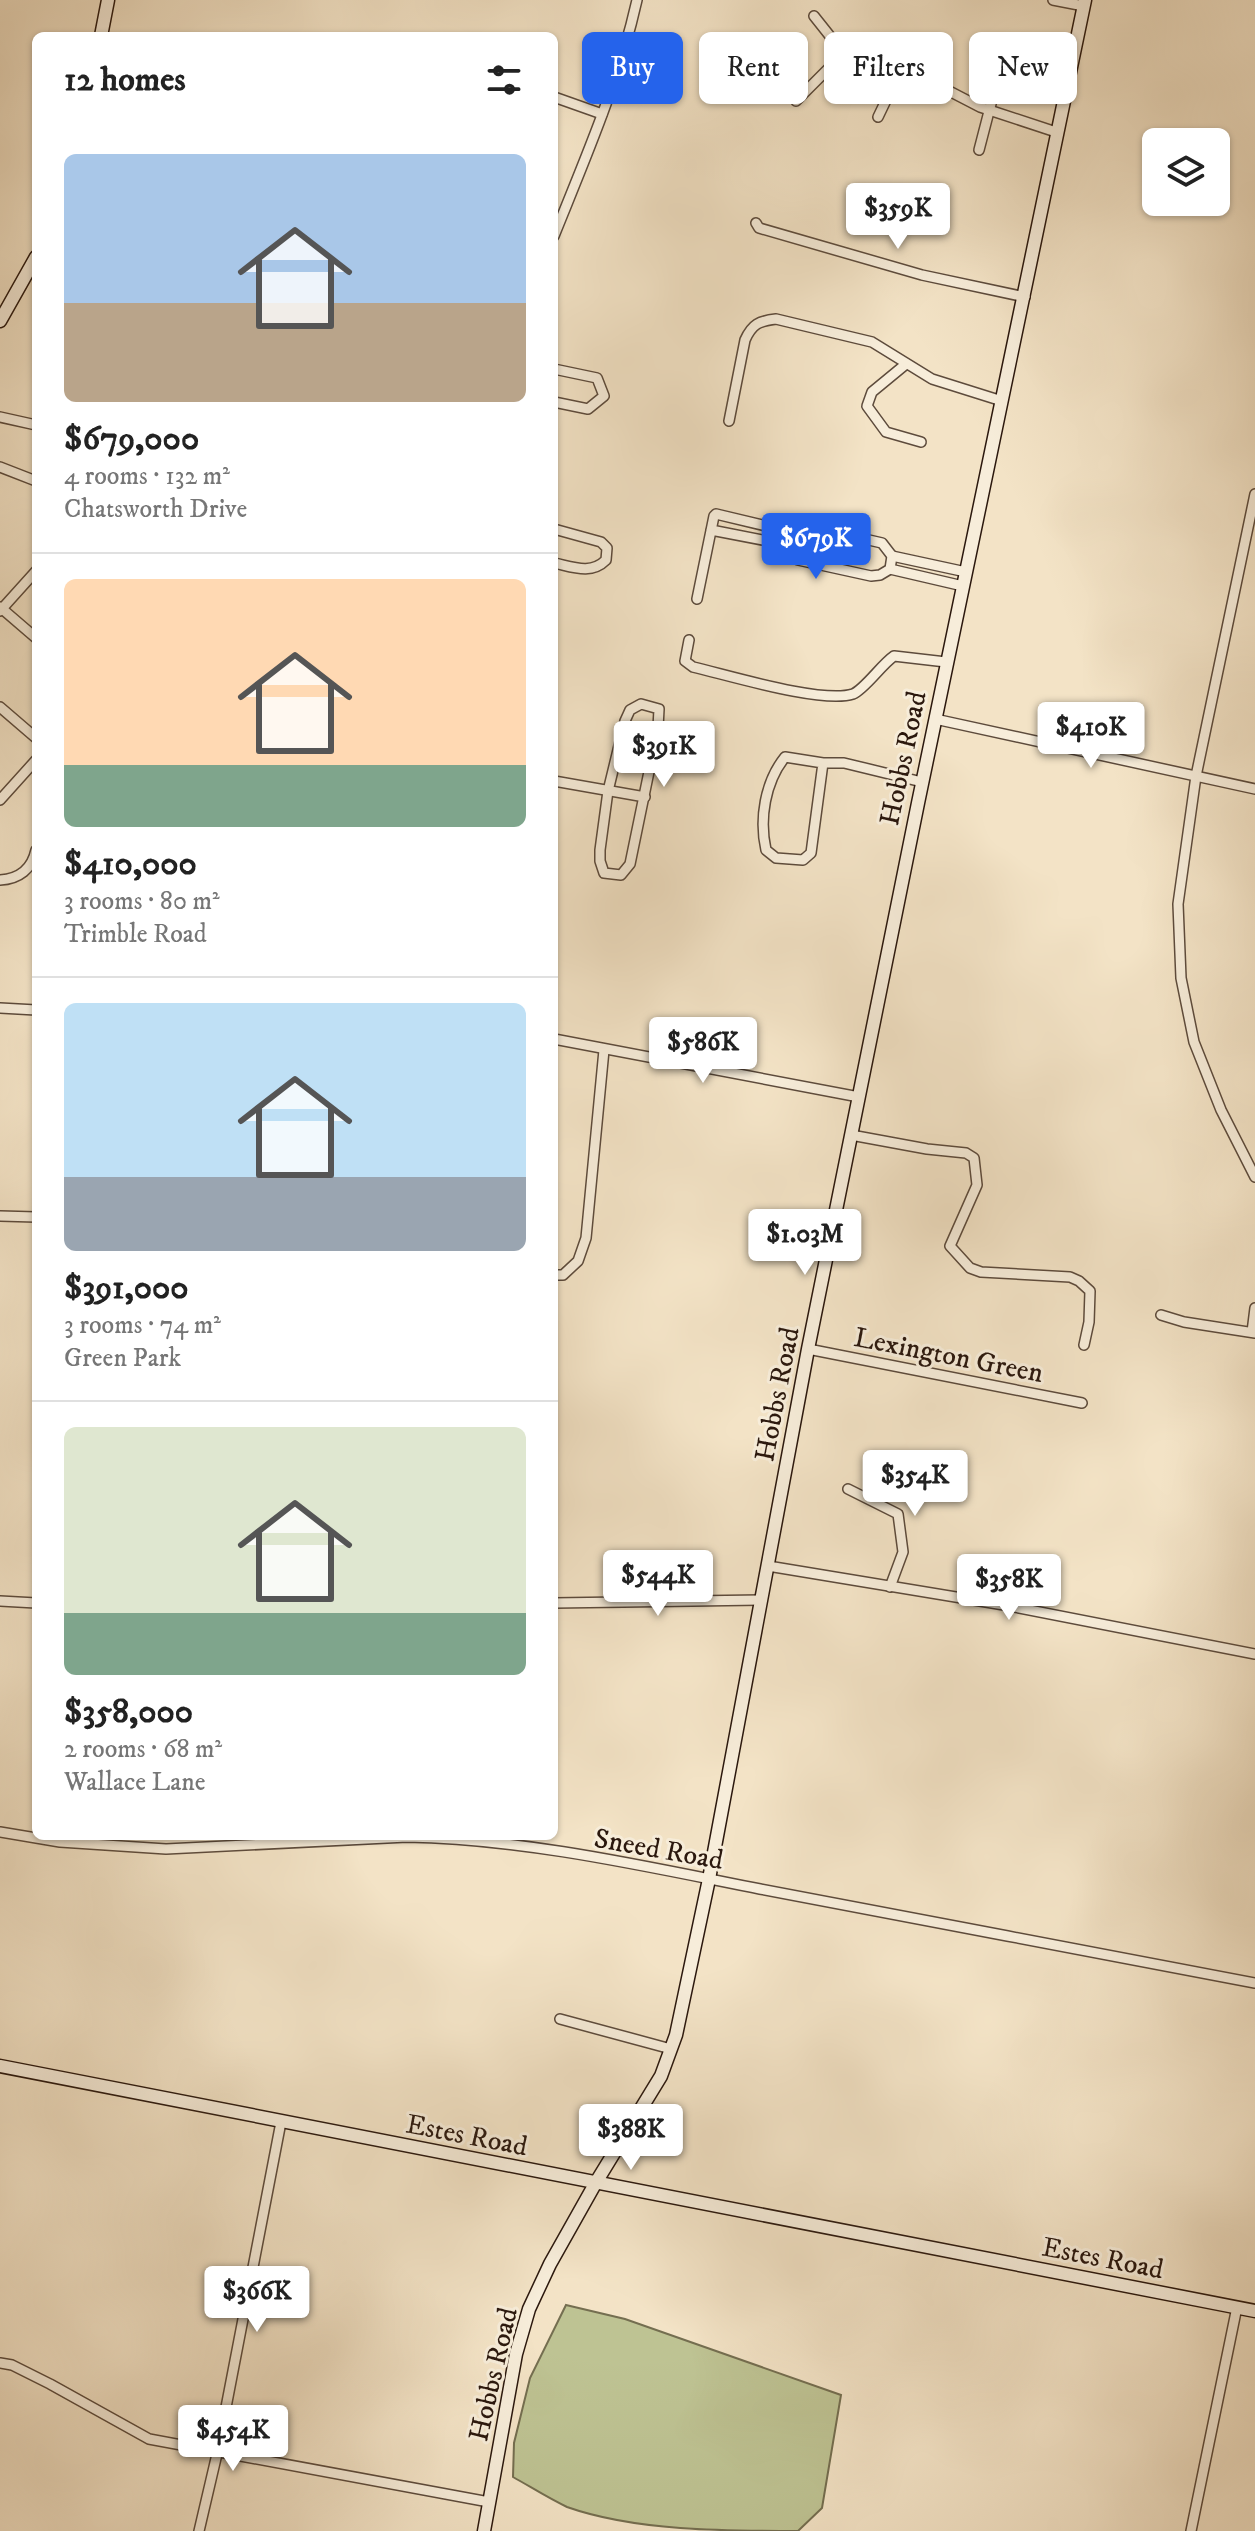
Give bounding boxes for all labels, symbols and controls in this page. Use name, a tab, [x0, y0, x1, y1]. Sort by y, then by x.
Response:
chip: Buy	[582, 32, 683, 104]
chip: Rent	[699, 32, 808, 104]
chip: Filters	[824, 32, 953, 104]
chip: New	[969, 32, 1077, 104]
icon: filters	[482, 58, 526, 102]
text: 12 homes	[64, 59, 186, 101]
map controls	[1142, 128, 1230, 216]
button: layers	[1142, 128, 1230, 216]
pin: $359K	[842, 183, 954, 251]
text: $359K	[864, 192, 932, 225]
icon: home	[223, 206, 367, 350]
text: $679,000	[64, 418, 199, 460]
text: 4 rooms · 132 m²	[64, 460, 230, 493]
text: Chatsworth Drive	[64, 493, 247, 526]
pin: $679K	[760, 513, 872, 581]
text: $679K	[780, 522, 852, 555]
icon: home	[223, 631, 367, 775]
street label: Hobbs Road	[872, 688, 935, 829]
pin: $410K	[1035, 702, 1147, 770]
text: $410K	[1056, 711, 1126, 744]
pin: $391K	[608, 721, 720, 789]
text: $391K	[632, 730, 696, 763]
text: $410,000	[64, 843, 197, 885]
text: 3 rooms · 80 m²	[64, 885, 220, 918]
text: Trimble Road	[64, 918, 207, 951]
pin: $586K	[647, 1017, 759, 1085]
text: $586K	[667, 1026, 739, 1059]
icon: home	[223, 1055, 367, 1199]
pin: $1.03M	[740, 1209, 870, 1277]
text: $1.03M	[766, 1218, 844, 1251]
text: $391,000	[64, 1267, 189, 1309]
text: 3 rooms · 74 m²	[64, 1309, 221, 1342]
street label: Lexington Green	[851, 1320, 1047, 1391]
street label: Hobbs Road	[747, 1324, 808, 1465]
text: Green Park	[64, 1342, 181, 1375]
pin: $354K	[859, 1450, 971, 1518]
text: $354K	[881, 1459, 949, 1492]
icon: home	[223, 1479, 367, 1623]
pin: $544K	[602, 1550, 714, 1618]
pin: $358K	[953, 1554, 1065, 1622]
text: $544K	[621, 1559, 695, 1592]
text: $358K	[975, 1563, 1043, 1596]
text: $358,000	[64, 1691, 193, 1733]
text: 2 rooms · 68 m²	[64, 1733, 222, 1766]
text: Wallace Lane	[64, 1766, 206, 1799]
street label: Sneed Road	[592, 1821, 726, 1878]
pin: $388K	[575, 2104, 687, 2172]
street label: Estes Road	[403, 2107, 530, 2164]
text: $388K	[597, 2113, 665, 2146]
street label: Estes Road	[1039, 2230, 1166, 2287]
pin: $366K	[201, 2266, 313, 2334]
text: $366K	[222, 2275, 292, 2308]
street label: Hobbs Road	[461, 2304, 526, 2445]
pin: $454K	[177, 2405, 289, 2473]
text: $454K	[196, 2414, 270, 2447]

